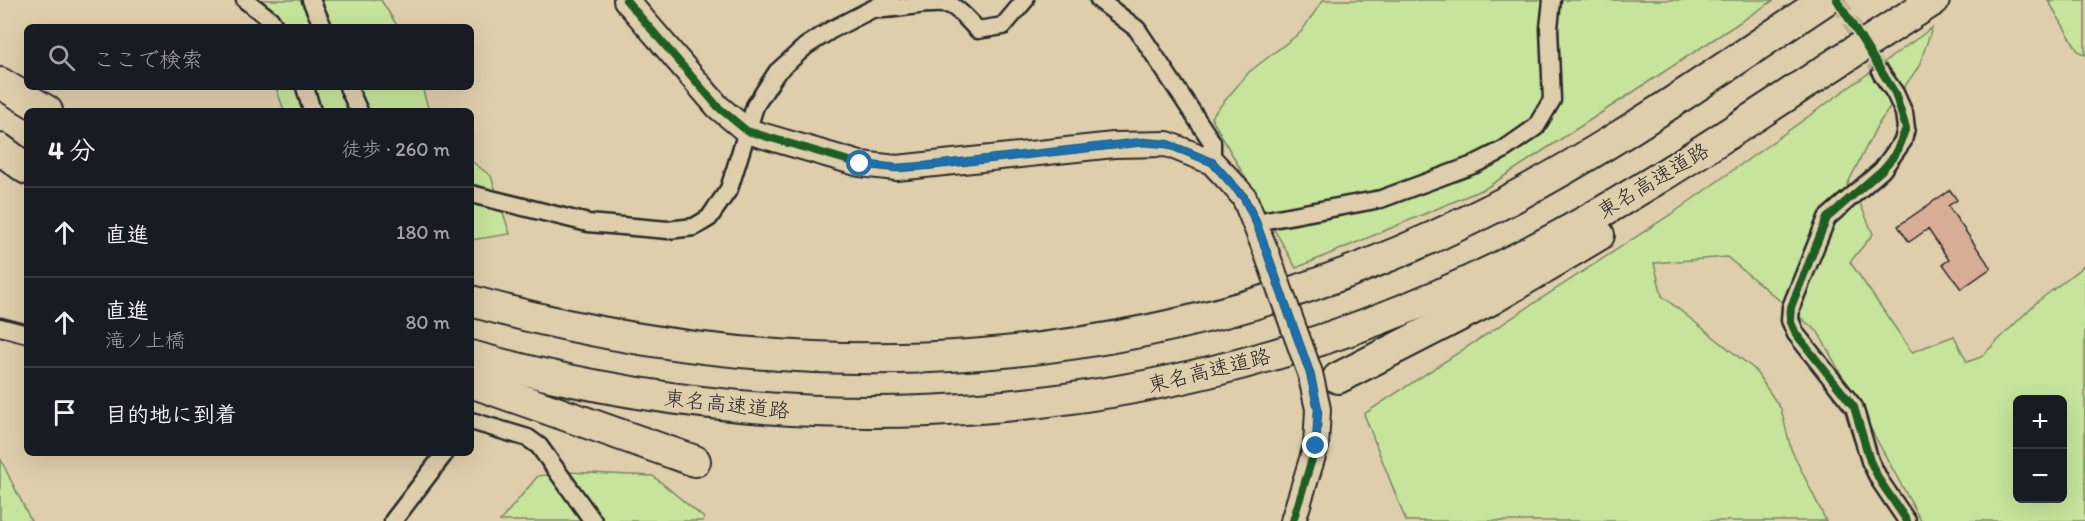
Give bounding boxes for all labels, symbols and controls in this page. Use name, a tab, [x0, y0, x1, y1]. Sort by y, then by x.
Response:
search box	[24, 24, 474, 90]
icon: search	[45, 41, 78, 74]
text: ここで検索	[93, 46, 203, 73]
text: 4 分	[48, 134, 95, 166]
text: 徒歩 · 260 m	[341, 137, 450, 161]
street label: 東名高速道路	[1593, 137, 1713, 223]
route start	[846, 150, 872, 176]
icon: ahead	[48, 216, 81, 249]
text: 180 m	[396, 220, 450, 244]
text: 直進	[105, 221, 149, 248]
text: 直進	[105, 297, 149, 324]
icon: ahead	[48, 306, 81, 339]
text: 80 m	[405, 310, 450, 334]
text: 滝ノ上橋	[105, 328, 185, 352]
street label: 東名高速道路	[1145, 343, 1273, 397]
street label: 東名高速道路	[663, 385, 791, 423]
map controls	[2013, 395, 2067, 503]
button: +	[2013, 395, 2067, 449]
icon: arrive	[48, 396, 81, 429]
text: 目的地に到着	[105, 401, 237, 428]
route end	[1302, 432, 1328, 458]
button: −	[2013, 449, 2067, 503]

